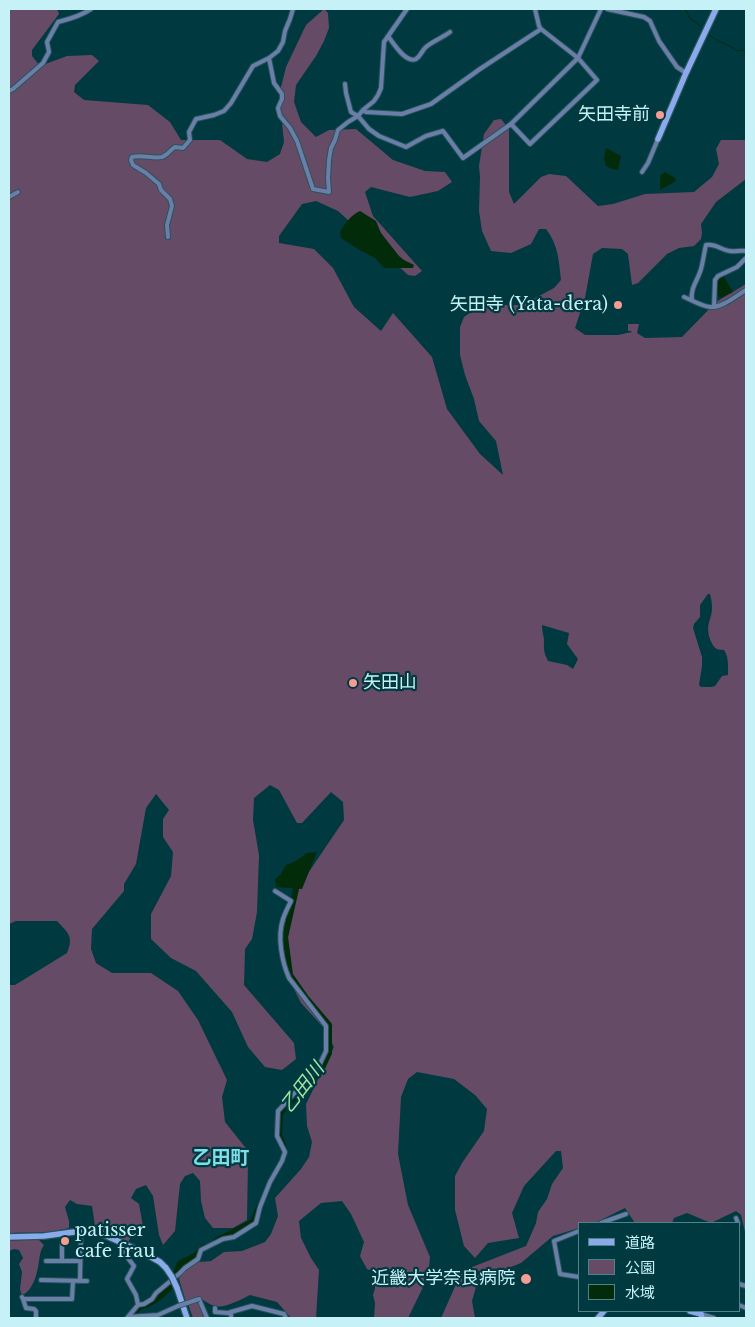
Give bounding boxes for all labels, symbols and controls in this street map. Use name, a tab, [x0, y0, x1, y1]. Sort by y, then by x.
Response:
place label: 矢田寺前	[578, 104, 650, 126]
marker: 矢田寺前	[654, 109, 666, 121]
place label: 矢田寺 (Yata-dera)	[450, 294, 608, 316]
marker: 矢田寺 (Yata-dera)	[612, 299, 624, 311]
place label: 矢田山	[363, 672, 417, 694]
marker: 矢田山	[347, 677, 359, 689]
water label: 乙田川	[276, 1059, 330, 1117]
district label: 乙田町	[193, 1148, 249, 1170]
place label: patisser cafe frau	[75, 1220, 155, 1262]
legend	[578, 1222, 740, 1312]
text: 道路	[625, 1233, 655, 1252]
marker: patisser cafe frau	[59, 1235, 71, 1247]
text: 公園	[625, 1258, 655, 1277]
place label: 近畿大学奈良病院	[371, 1268, 515, 1290]
marker: 近畿大学奈良病院	[519, 1272, 533, 1286]
text: 水域	[625, 1283, 655, 1302]

